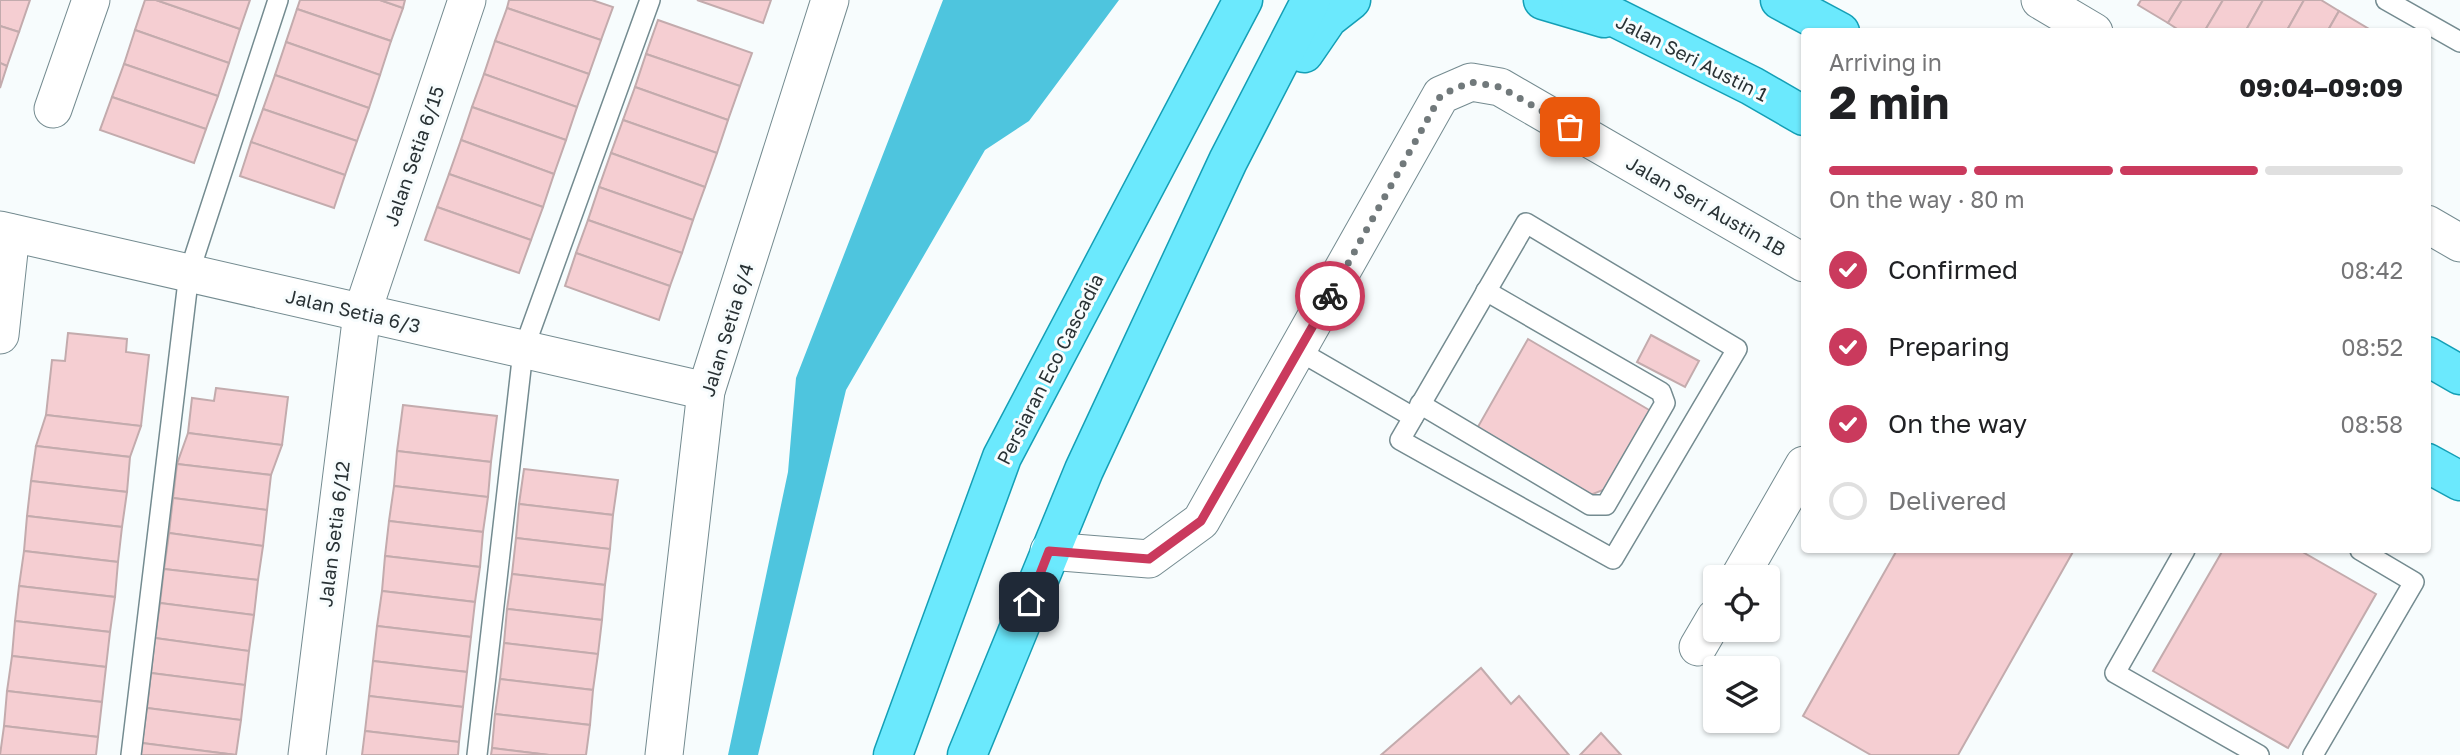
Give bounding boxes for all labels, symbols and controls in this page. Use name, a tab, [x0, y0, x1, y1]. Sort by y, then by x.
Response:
street label: Jalan Seri Austin 1	[1613, 9, 1772, 106]
text: Arriving in	[1829, 48, 1942, 76]
text: 09:04–09:09	[2239, 72, 2403, 103]
text: 2 min	[1829, 74, 1949, 129]
street label: Jalan Setia 6/15	[379, 83, 448, 229]
pin	[1540, 97, 1600, 157]
icon: bag	[1551, 108, 1589, 146]
street label: Jalan Seri Austin 1B	[1623, 151, 1790, 261]
text: On the way · 80 m	[1829, 185, 2025, 213]
icon: check	[1829, 251, 1867, 289]
text: Confirmed	[1888, 254, 2018, 285]
text: 08:42	[2340, 256, 2403, 284]
street label: Jalan Setia 6/4	[695, 260, 758, 399]
courier	[1295, 261, 1365, 331]
street label: Persiaran Eco Cascadia	[991, 269, 1108, 468]
icon: bike	[1311, 277, 1349, 315]
street label: Jalan Setia 6/3	[283, 284, 423, 337]
icon: check	[1829, 328, 1867, 366]
text: Preparing	[1888, 331, 2010, 362]
text: 08:52	[2341, 333, 2403, 361]
icon: check	[1829, 405, 1867, 443]
text: On the way	[1888, 408, 2027, 439]
text: 08:58	[2340, 410, 2403, 438]
street label: Jalan Setia 6/12	[313, 460, 354, 608]
text: Delivered	[1888, 485, 2007, 516]
map controls	[1703, 565, 1780, 733]
button: locate	[1703, 565, 1780, 642]
pin	[999, 572, 1059, 632]
icon: home	[1010, 583, 1048, 621]
button: layers	[1703, 656, 1780, 733]

